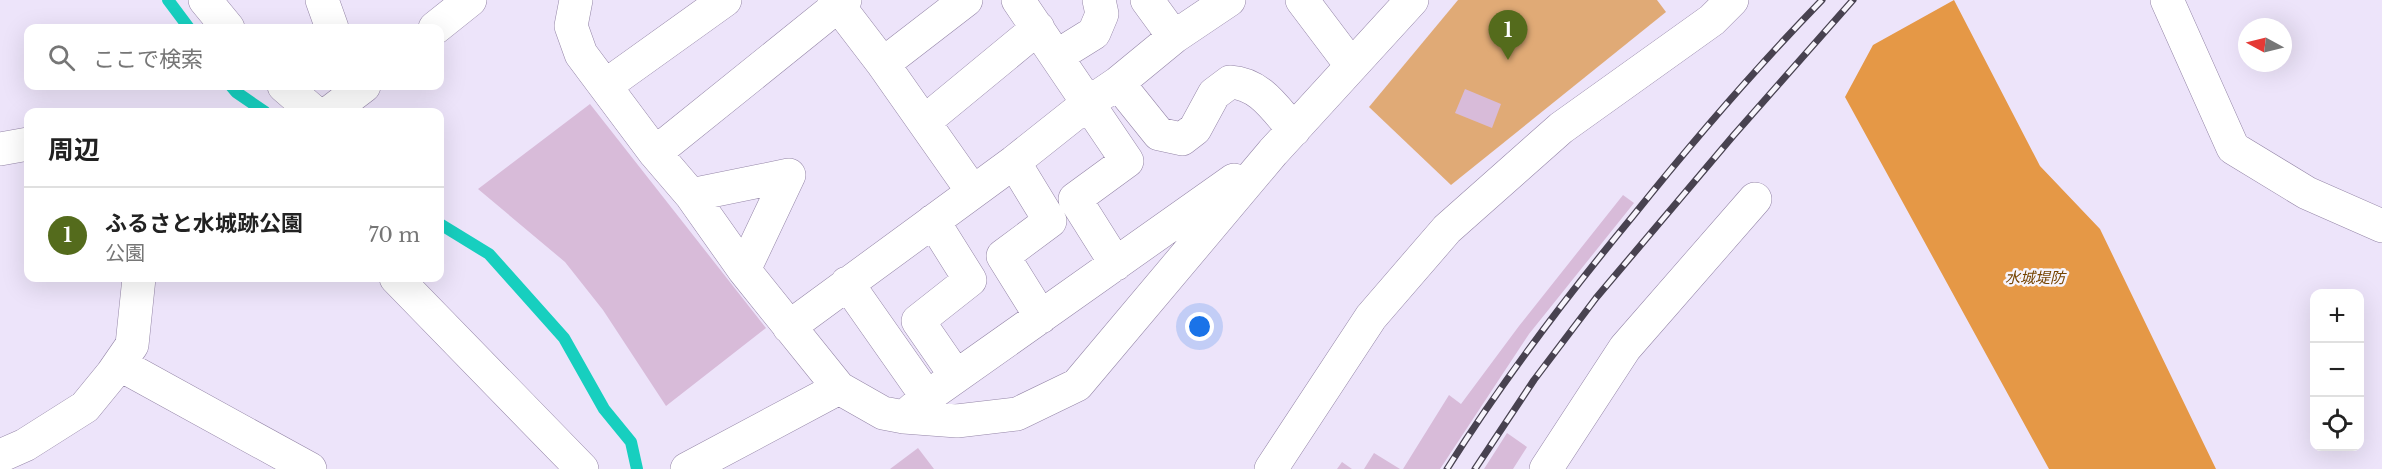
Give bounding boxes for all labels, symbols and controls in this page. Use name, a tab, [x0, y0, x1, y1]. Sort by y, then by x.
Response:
pin: 1	[1488, 10, 1528, 60]
north arrow	[2238, 18, 2292, 72]
search box	[24, 24, 444, 90]
icon: search	[45, 41, 78, 74]
text: ここで検索	[93, 46, 203, 73]
text: 周辺	[48, 134, 100, 166]
text: ふるさと水城跡公園	[105, 210, 303, 237]
text: 1	[63, 223, 72, 247]
text: 70 m	[368, 223, 420, 247]
text: 公園	[105, 241, 145, 265]
park label: 水城堤防	[2005, 268, 2067, 287]
map controls	[2310, 289, 2364, 451]
button: +	[2310, 289, 2364, 343]
your location	[1185, 312, 1214, 341]
button: −	[2310, 343, 2364, 397]
button: locate	[2310, 397, 2364, 451]

